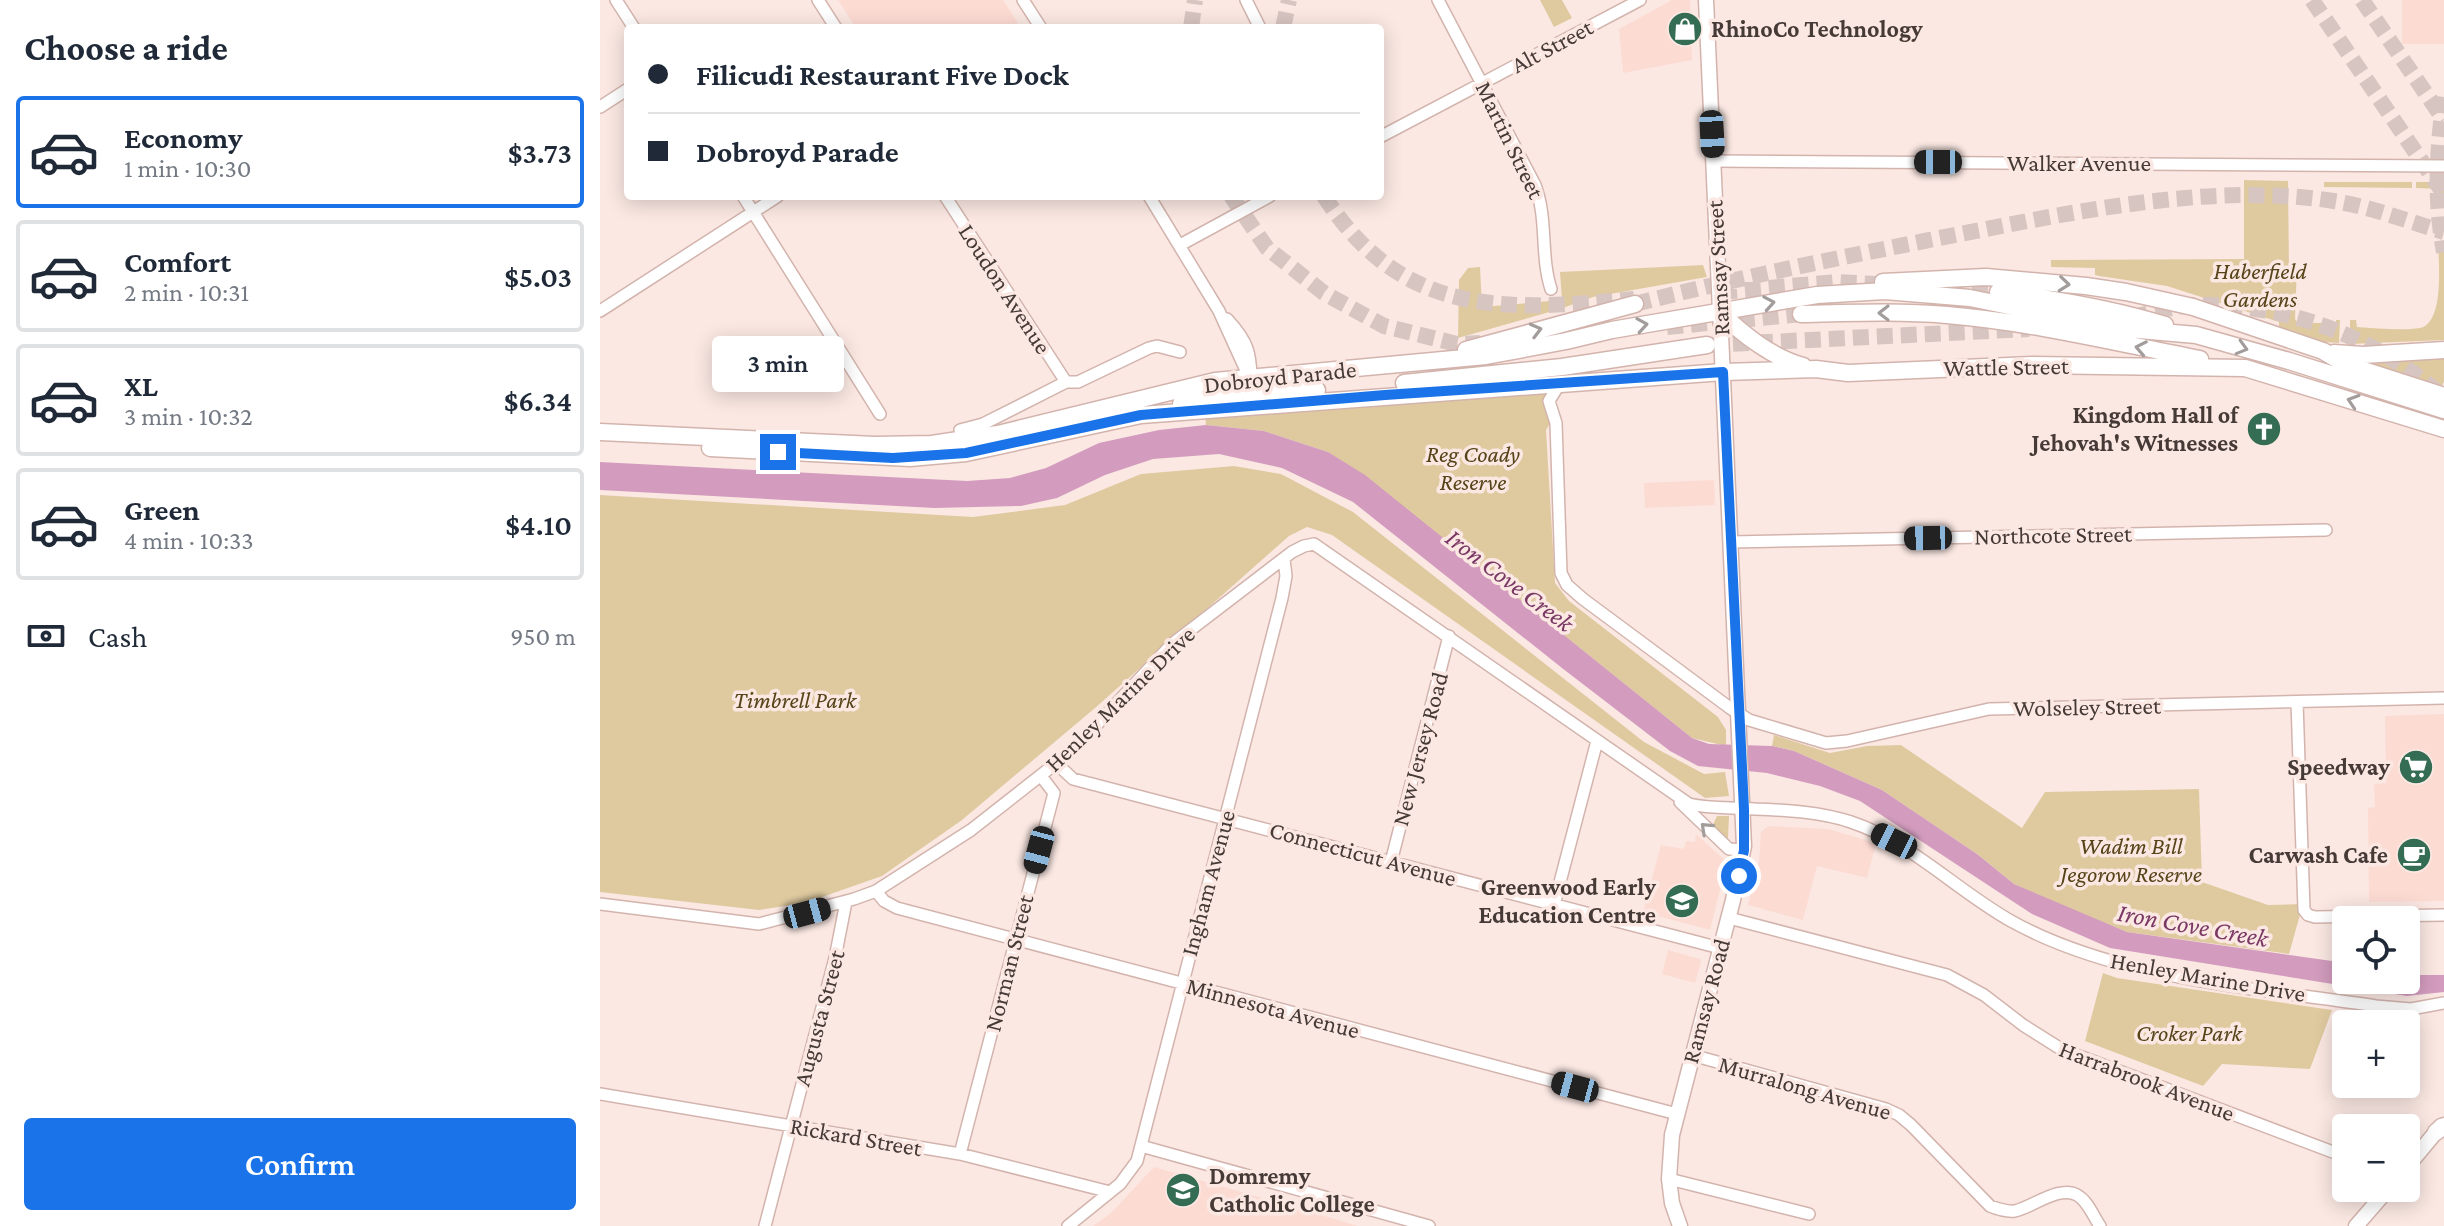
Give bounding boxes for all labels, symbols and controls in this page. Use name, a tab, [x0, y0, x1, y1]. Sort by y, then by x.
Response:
shop icon: RhinoCo Technology	[1666, 10, 1704, 48]
street label: Alt Street	[1506, 12, 1598, 78]
place label: RhinoCo Technology	[1711, 15, 1923, 42]
text: Choose a ride	[24, 28, 228, 68]
text: Filicudi Restaurant Five Dock	[696, 58, 1069, 91]
street label: Martin Street	[1470, 77, 1551, 204]
car	[1699, 109, 1725, 159]
icon: car	[28, 116, 100, 188]
text: Economy	[124, 121, 243, 154]
text: Dobroyd Parade	[696, 135, 899, 168]
text: $3.73	[508, 136, 572, 169]
street label: Walker Avenue	[2007, 149, 2151, 176]
car	[1914, 150, 1962, 174]
text: 1 min · 10:30	[124, 154, 252, 183]
street label: Ramsay Street	[1700, 199, 1735, 337]
street label: Loudon Avenue	[953, 219, 1057, 359]
icon: car	[28, 240, 100, 312]
text: Comfort	[124, 245, 231, 278]
park label: Haberfield Gardens	[2213, 257, 2307, 312]
text: $5.03	[504, 260, 572, 293]
one-way arrow	[2058, 275, 2071, 292]
text: 2 min · 10:31	[124, 278, 249, 307]
one-way arrow	[1762, 296, 1776, 313]
one-way arrow	[1877, 304, 1890, 322]
one-way arrow	[1636, 317, 1649, 334]
one-way arrow	[1528, 323, 1542, 340]
callout: 3 min	[712, 336, 844, 392]
one-way arrow	[2235, 339, 2249, 355]
one-way arrow	[2135, 340, 2148, 357]
text: 3 min	[748, 349, 808, 378]
street label: Wattle Street	[1943, 352, 2070, 381]
street label: Dobroyd Parade	[1202, 355, 1358, 398]
icon: car	[28, 364, 100, 436]
text: XL	[124, 369, 158, 402]
text: $6.34	[504, 384, 572, 417]
one-way arrow	[2347, 395, 2361, 411]
place label: Kingdom Hall of Jehovah's Witnesses	[2029, 401, 2240, 456]
text: 3 min · 10:32	[124, 402, 253, 431]
church icon: Kingdom Hall of Jehovah's Witnesses	[2245, 410, 2283, 448]
route end	[760, 434, 796, 470]
park label: Reg Coady Reserve	[1426, 440, 1520, 495]
icon: car	[28, 488, 100, 560]
text: Green	[124, 493, 200, 526]
text: $4.10	[505, 508, 572, 541]
street label: Northcote Street	[1974, 520, 2133, 549]
water label: Iron Cove Creek	[1440, 523, 1581, 639]
text: 4 min · 10:33	[124, 526, 254, 555]
car	[1904, 526, 1952, 550]
icon: cash	[24, 614, 68, 658]
text: Cash	[88, 620, 147, 653]
street label: Henley Marine Drive	[1039, 620, 1200, 777]
text: 950 m	[510, 622, 576, 651]
street label: New Jersey Road	[1386, 669, 1453, 829]
park label: Timbrell Park	[734, 686, 858, 713]
street label: Wolseley Street	[2013, 692, 2162, 721]
supermarket icon: Speedway	[2397, 748, 2435, 786]
place label: Speedway	[2287, 753, 2390, 780]
street label: Ingham Avenue	[1175, 807, 1240, 959]
street label: Connecticut Avenue	[1267, 816, 1459, 891]
car	[1867, 820, 1921, 862]
one-way arrow	[1701, 823, 1715, 837]
car	[1021, 824, 1057, 876]
park label: Wadim Bill Jegorow Reserve	[2056, 832, 2202, 887]
cafe icon: Carwash Cafe	[2395, 836, 2433, 874]
place label: Carwash Cafe	[2249, 841, 2388, 868]
route start	[1721, 858, 1757, 894]
place label: Greenwood Early Education Centre	[1478, 873, 1656, 928]
school or university icon: Greenwood Early Education Centre	[1663, 882, 1701, 920]
street label: Norman Street	[978, 891, 1039, 1034]
car	[781, 895, 833, 931]
water label: Iron Cove Creek	[2115, 898, 2272, 953]
map controls	[2332, 906, 2420, 1202]
button: locate	[2332, 906, 2420, 994]
street label: Ramsay Road	[1676, 935, 1735, 1066]
street label: Augusta Street	[787, 946, 850, 1089]
street label: Henley Marine Drive	[2108, 946, 2308, 1007]
street label: Minnesota Avenue	[1184, 971, 1363, 1044]
button: +	[2332, 1010, 2420, 1098]
park label: Croker Park	[2136, 1019, 2244, 1046]
street label: Harrabrook Avenue	[2056, 1035, 2239, 1126]
street label: Murralong Avenue	[1716, 1050, 1895, 1125]
car	[1549, 1069, 1601, 1105]
street label: Rickard Street	[788, 1112, 925, 1162]
button: −	[2332, 1114, 2420, 1202]
button: Confirm	[24, 1118, 576, 1210]
place label: Domremy Catholic College	[1209, 1162, 1375, 1217]
school or university icon: Domremy Catholic College	[1164, 1171, 1202, 1209]

